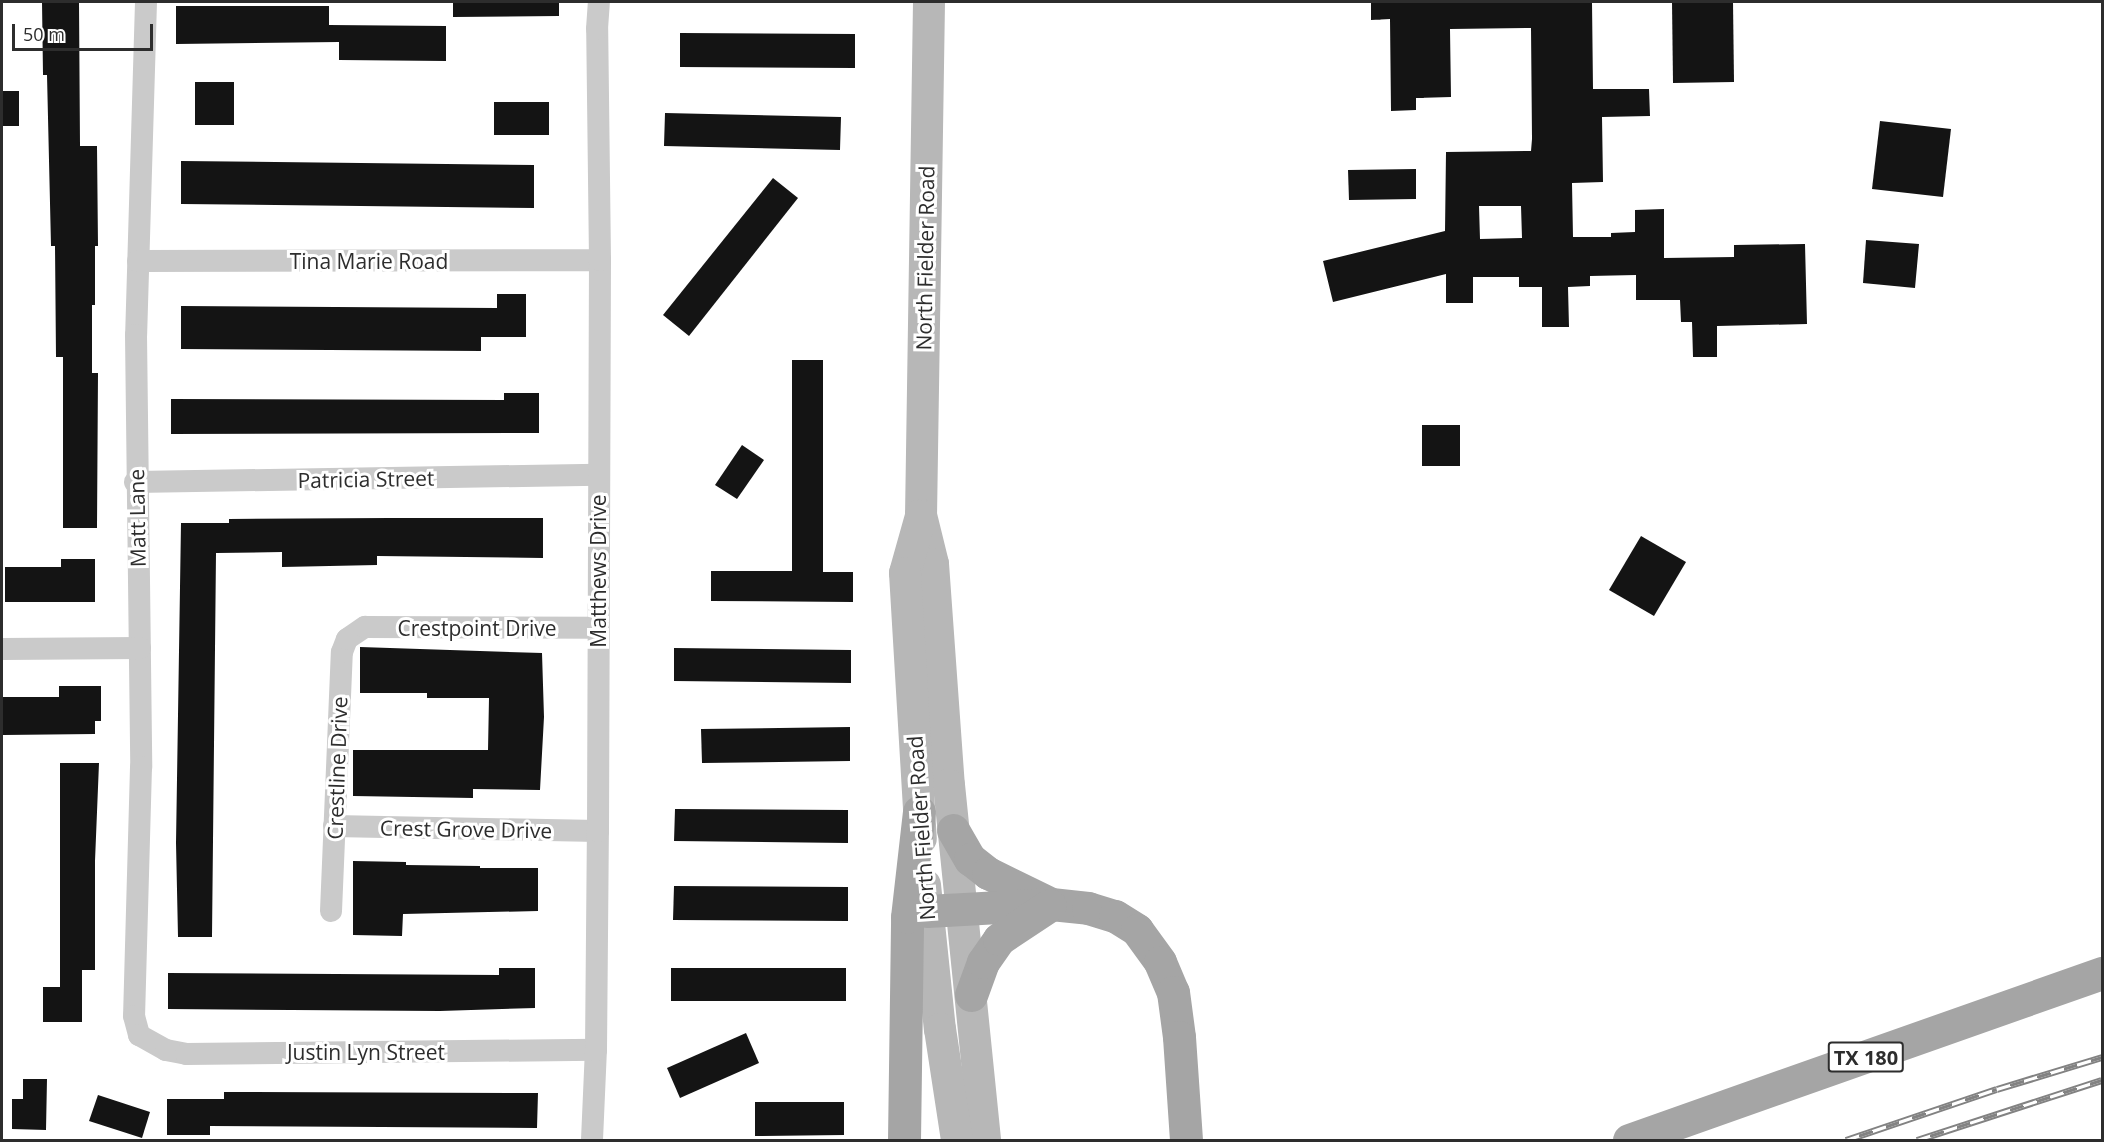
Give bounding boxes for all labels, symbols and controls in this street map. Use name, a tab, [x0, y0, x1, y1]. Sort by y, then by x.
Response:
scale bar	[15, 12, 156, 50]
text: 50 m	[23, 22, 65, 46]
street label: North Fielder Road	[911, 165, 939, 351]
street label: Tina Marie Road	[290, 248, 448, 274]
street label: Patricia Street	[297, 465, 435, 493]
street label: Matt Lane	[124, 469, 150, 567]
street label: Matthews Drive	[585, 494, 611, 648]
street label: Crestpoint Drive	[397, 615, 557, 641]
street label: Crestline Drive	[322, 696, 352, 840]
street label: North Fielder Road	[902, 735, 940, 921]
street label: Crest Grove Drive	[380, 815, 552, 843]
street label: Justin Lyn Street	[287, 1039, 445, 1065]
road number: TX 180	[1827, 1040, 1905, 1074]

